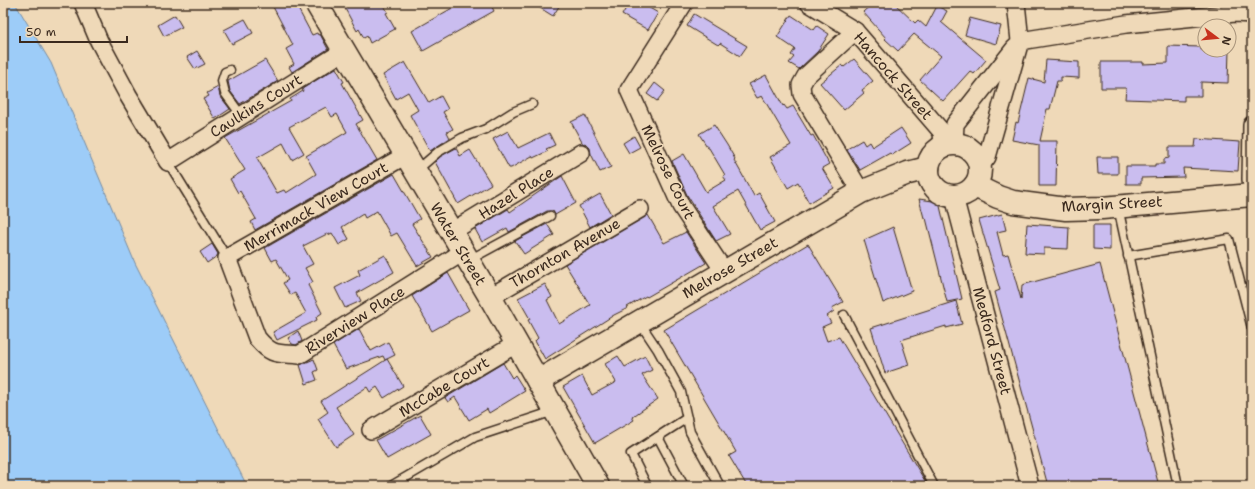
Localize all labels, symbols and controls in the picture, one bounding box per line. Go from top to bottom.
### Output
scale bar [20,18,127,44]
north arrow [1197,18,1237,58]
text: 50 m [26,24,56,40]
street label: Hancock Street [849,28,937,124]
text: N [1218,34,1235,47]
street label: Caulkins Court [206,70,306,142]
street label: Melrose Court [637,121,699,223]
street label: Merrimack View Court [240,158,392,256]
street label: Hazel Place [475,162,557,224]
street label: Margin Street [1061,191,1163,217]
street label: Water Street [425,199,491,289]
street label: Thornton Avenue [506,213,624,293]
street label: Melrose Street [679,233,781,303]
street label: Riverview Place [301,281,409,359]
street label: Medford Street [968,285,1016,397]
street label: McCabe Court [395,352,493,422]

